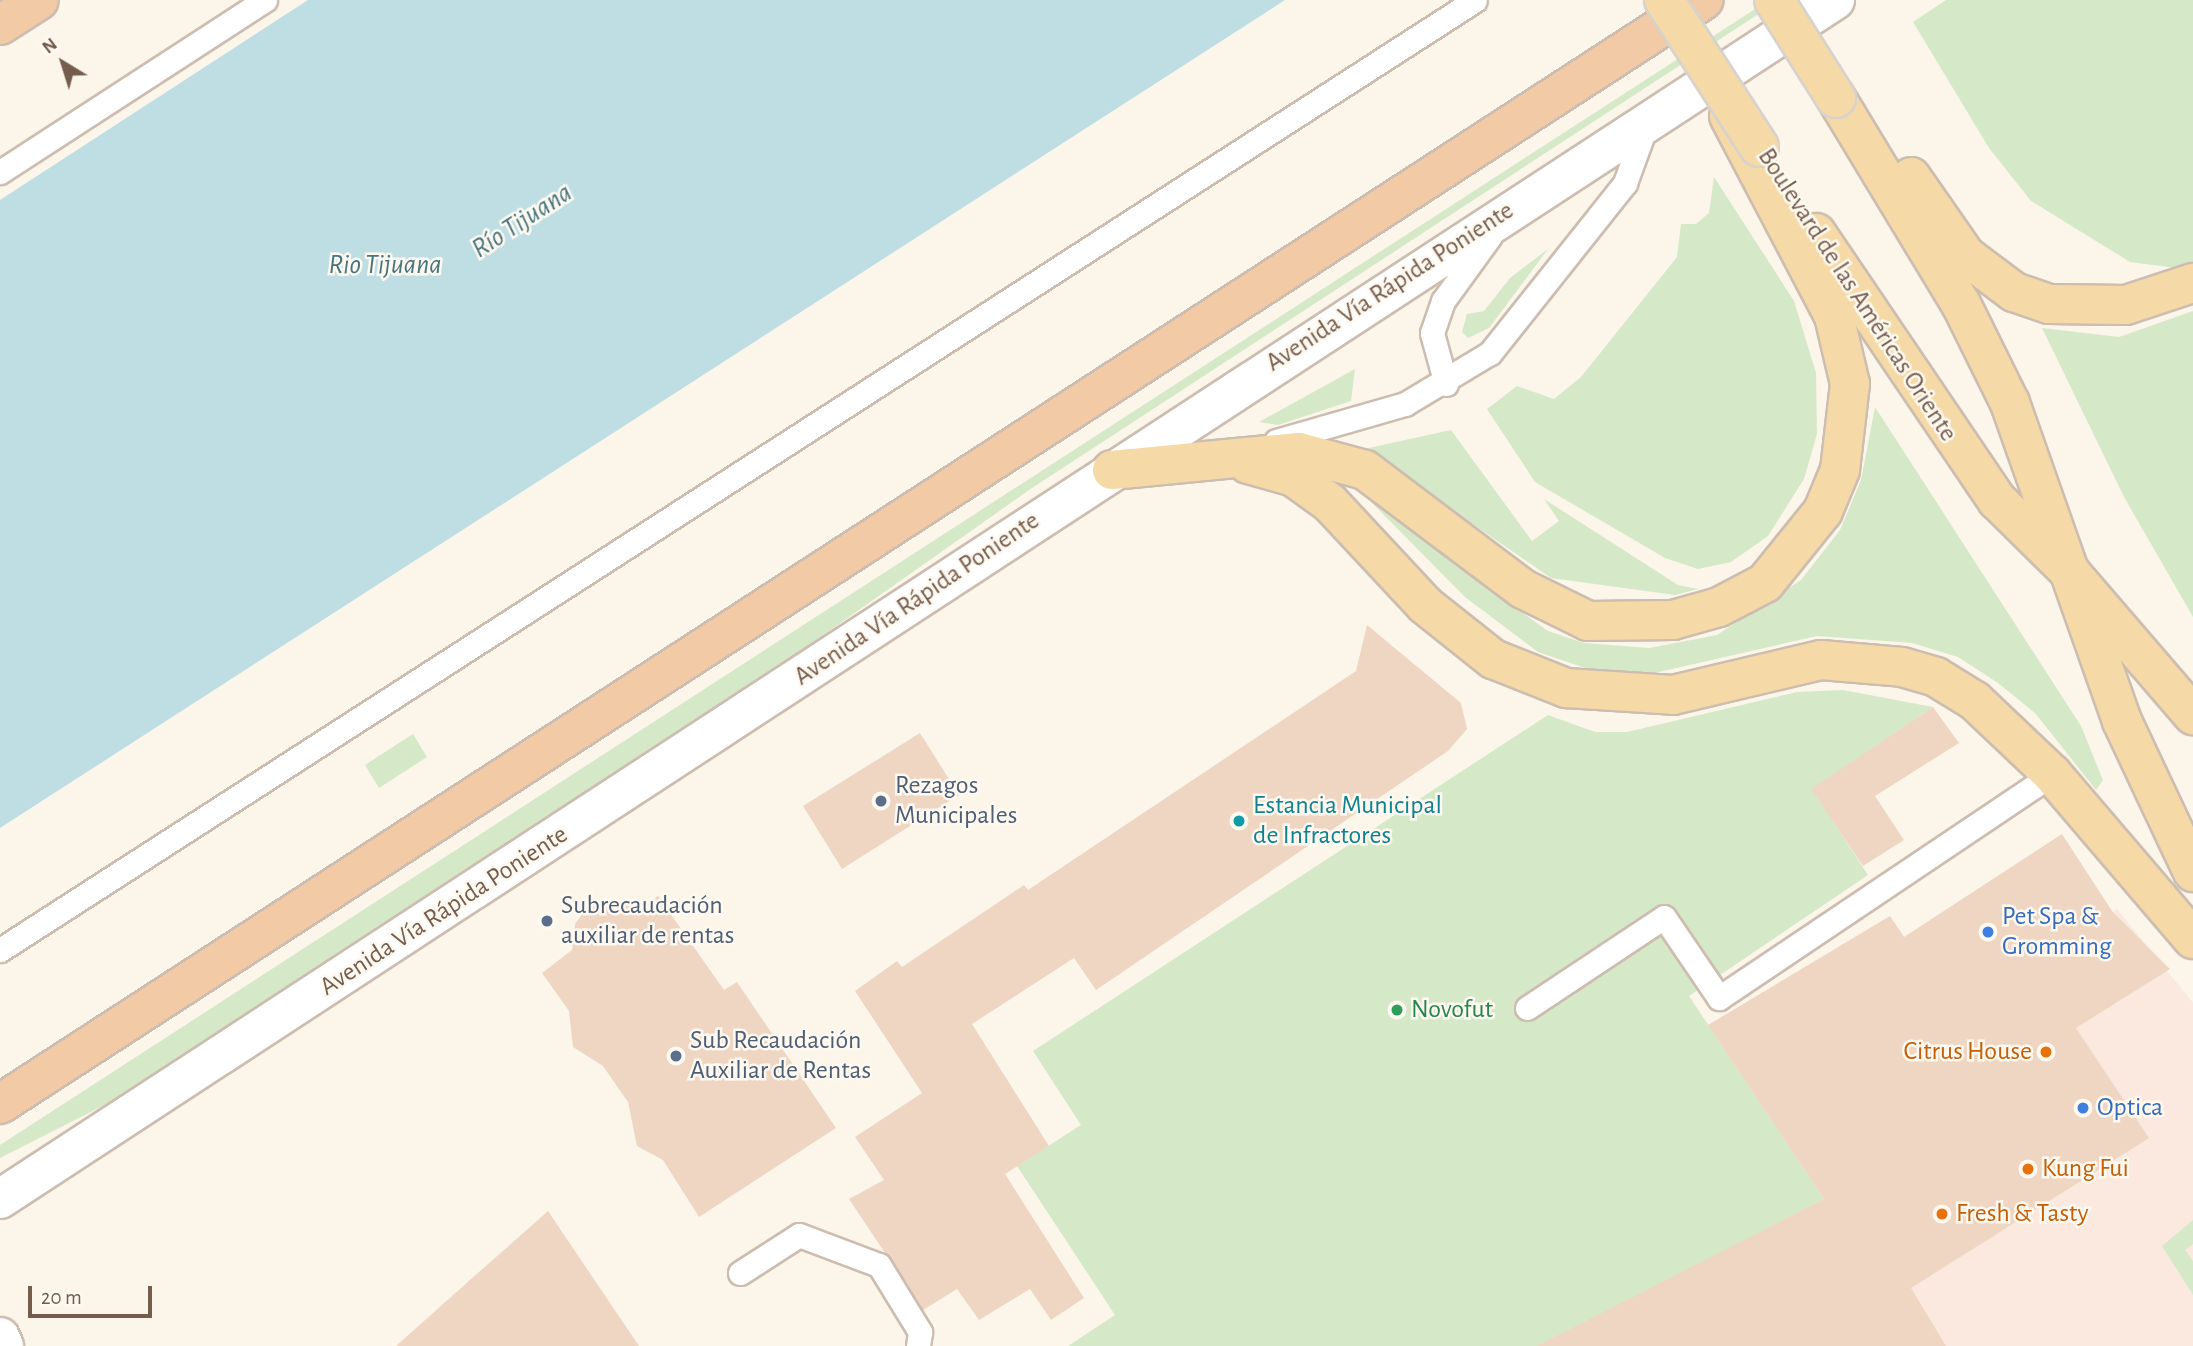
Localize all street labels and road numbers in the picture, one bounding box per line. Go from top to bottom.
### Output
street label: Boulevard de las Américas Oriente [1750,143,1964,447]
street label: Avenida Vía Rápida Poniente [1260,195,1520,379]
street label: Avenida Vía Rápida Poniente [788,505,1046,693]
street label: Avenida Vía Rápida Poniente [314,819,574,1003]

